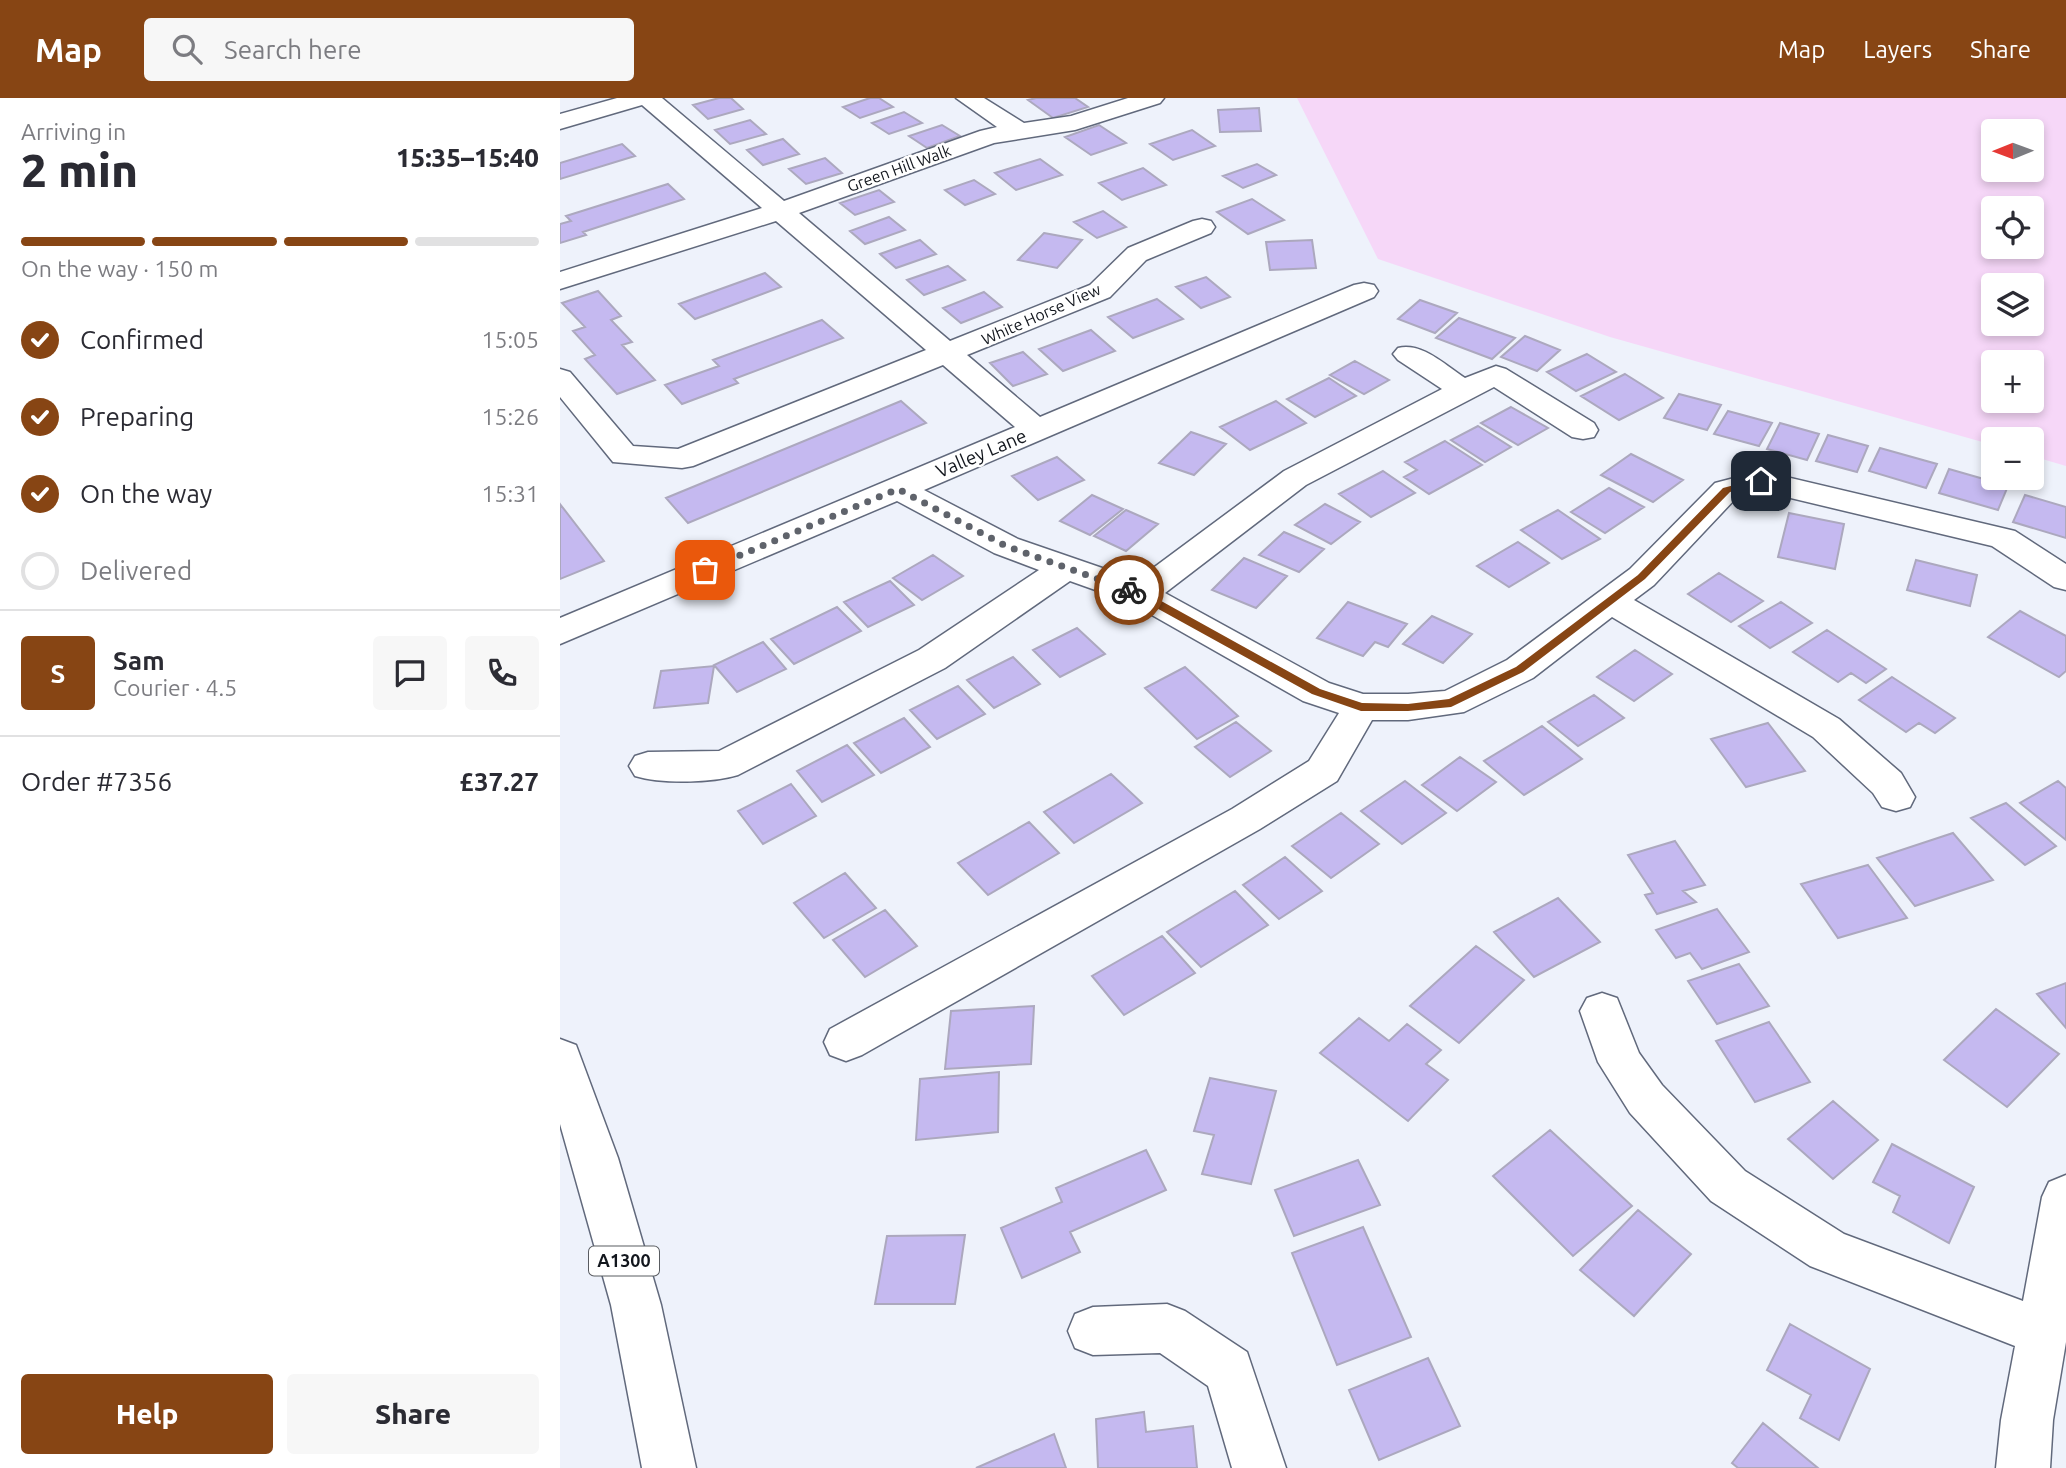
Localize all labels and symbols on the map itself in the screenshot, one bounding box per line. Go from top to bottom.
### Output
north arrow [1981,119,2044,182]
street label: Green Hill Walk [845,141,953,195]
street label: White Horse View [979,279,1104,348]
street label: Valley Lane [932,424,1030,482]
pin [1731,451,1791,511]
pin [675,540,735,600]
courier [1094,555,1164,625]
road number: A1300 [589,1246,659,1276]

